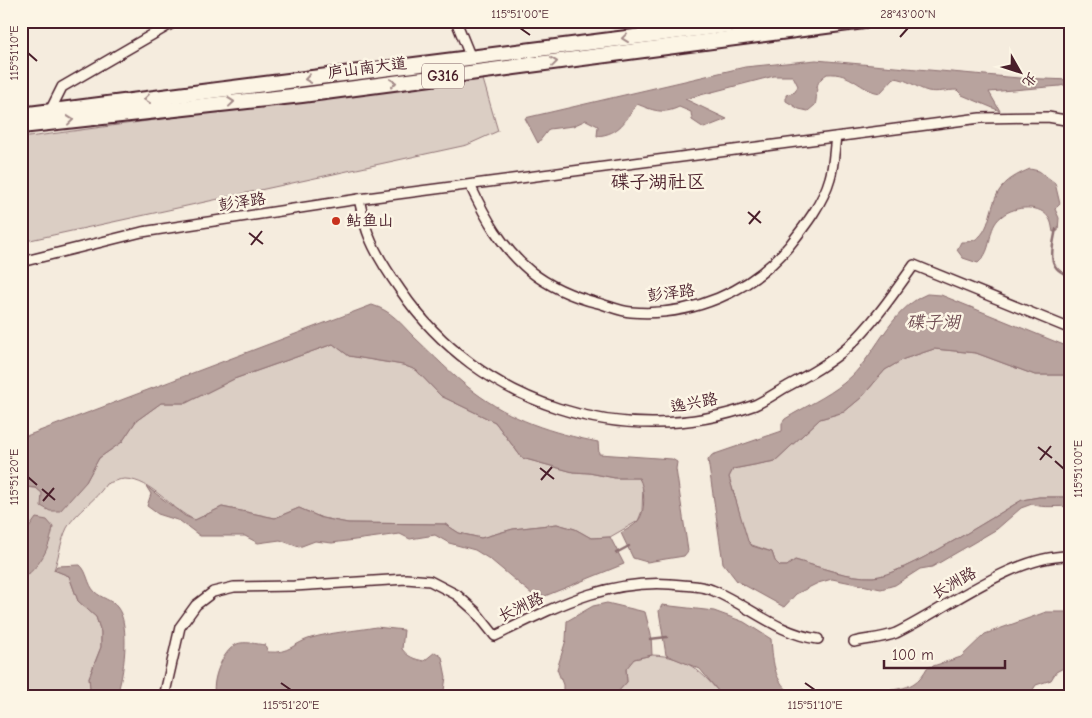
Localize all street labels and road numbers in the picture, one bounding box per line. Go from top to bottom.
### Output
street label: 庐山南大道 [326,54,408,82]
road number: G316 [422,64,464,88]
street label: 彭泽路 [217,189,267,215]
street label: 彭泽路 [646,281,696,305]
street label: 逸兴路 [669,390,719,416]
street label: 长洲路 [929,563,979,603]
street label: 长洲路 [495,589,547,625]

